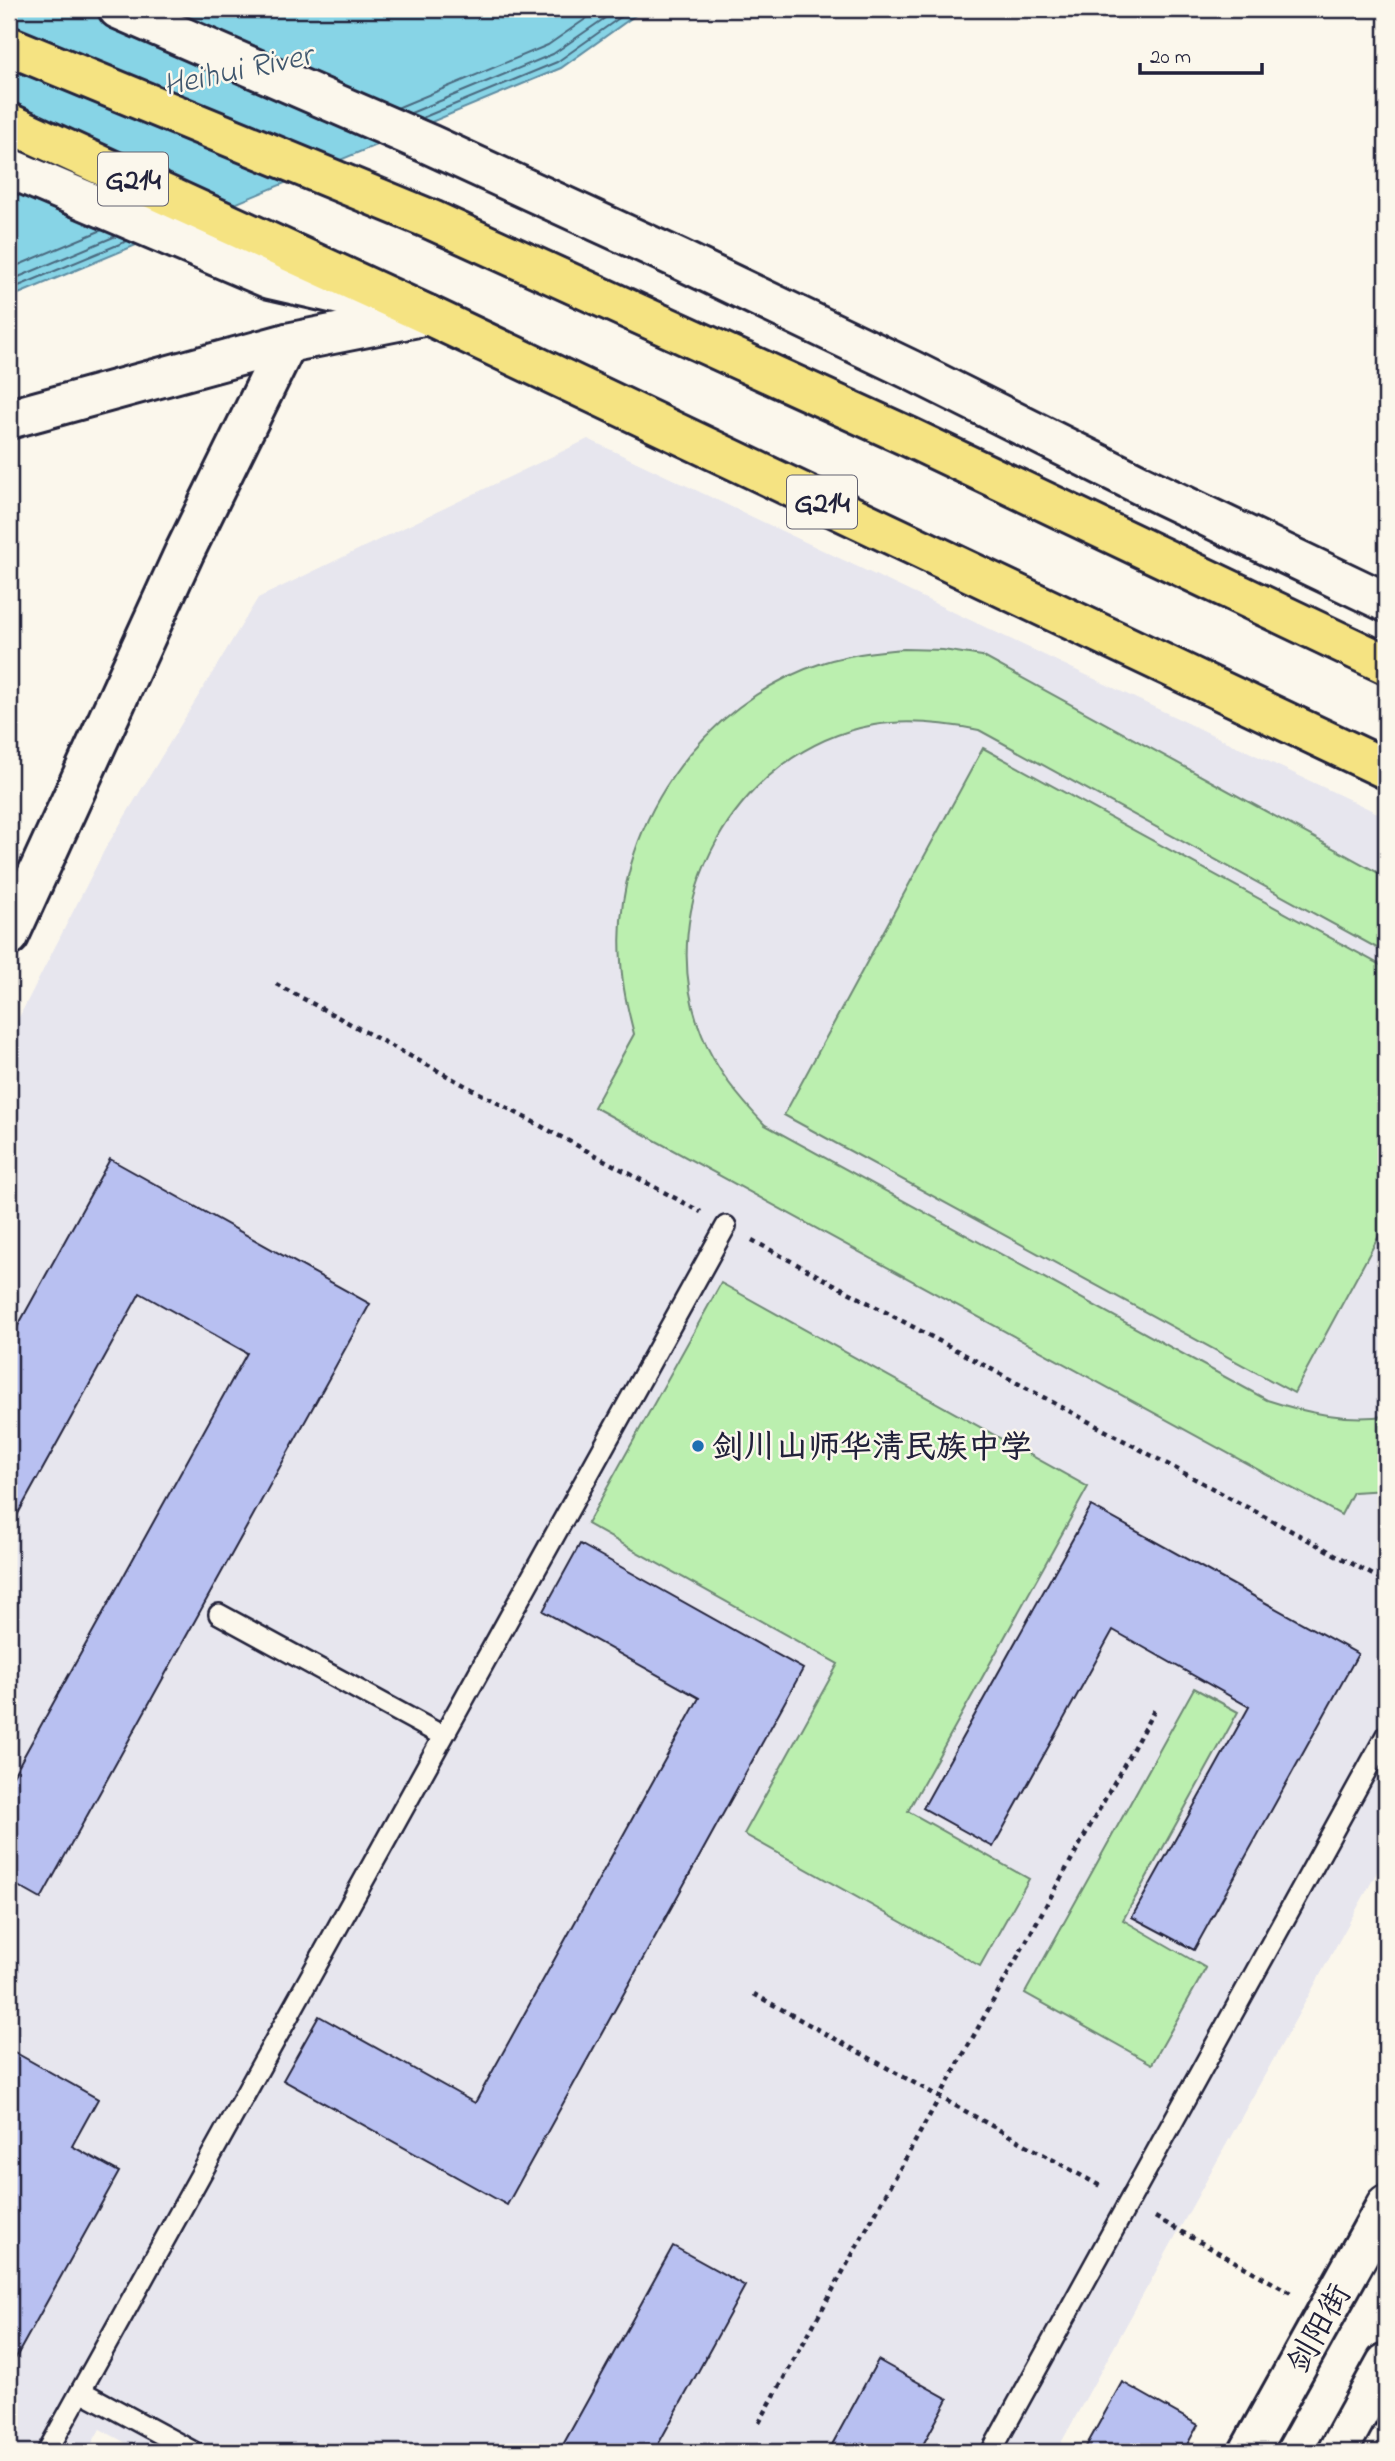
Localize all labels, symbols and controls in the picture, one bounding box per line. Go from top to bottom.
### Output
water label: Heihui River [159,32,321,111]
scale bar [1140,32,1262,76]
text: 20 m [1150,43,1191,73]
road number: G214 [98,153,168,206]
road number: G214 [787,475,857,528]
place label: 剑川山师华清民族中学 [712,1426,1032,1473]
marker: 剑川山师华清民族中学 [690,1438,706,1454]
street label: 剑阳街 [1277,2276,1365,2383]

